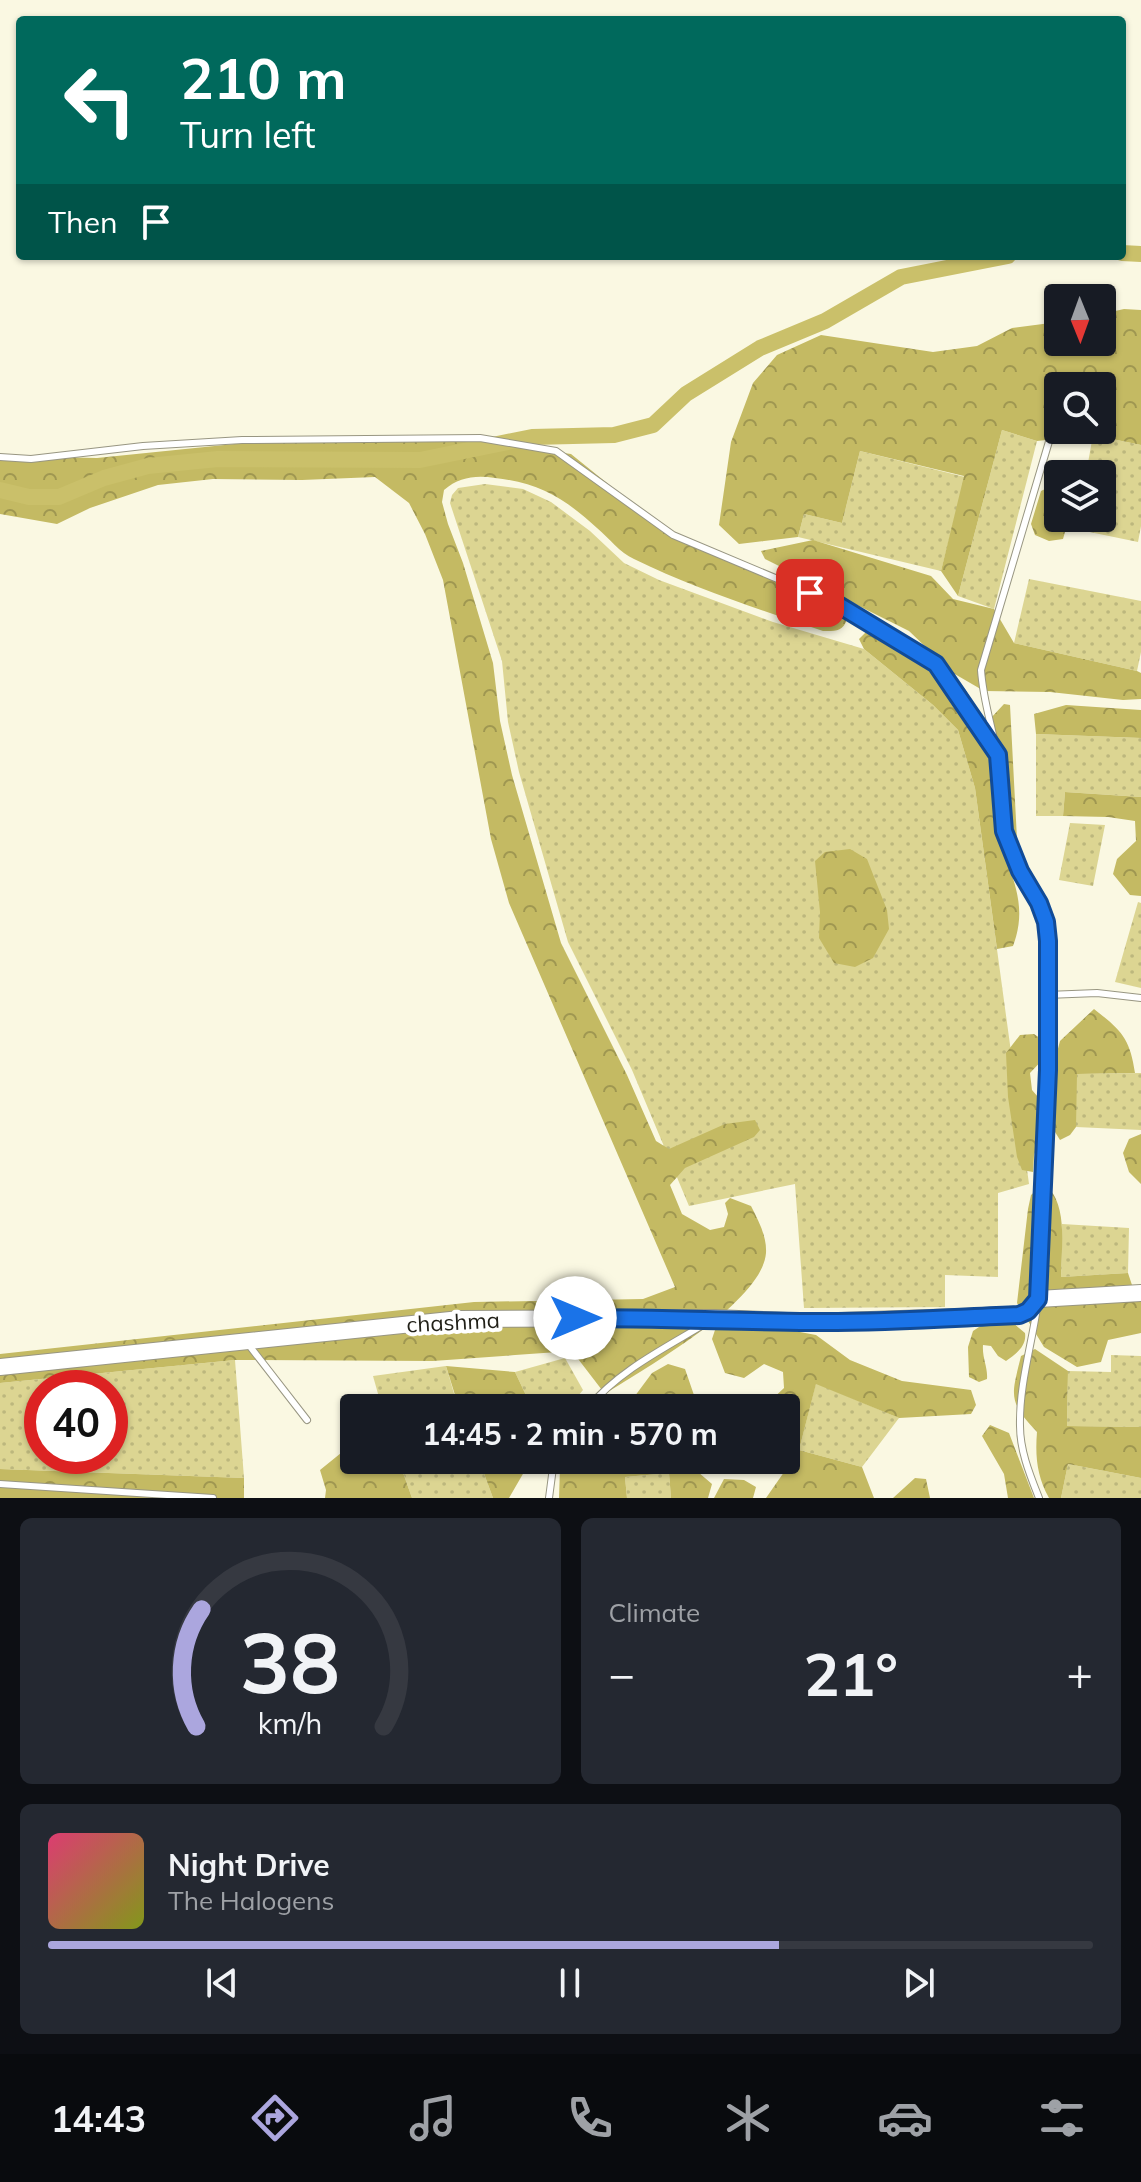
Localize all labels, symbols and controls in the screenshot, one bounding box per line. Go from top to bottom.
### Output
text: 210 m [180,43,347,113]
icon: left [48,48,152,152]
text: Turn left [180,112,316,157]
icon: arrive [134,200,178,244]
text: Then [48,203,118,241]
north arrow [1044,284,1116,356]
map controls [1044,284,1116,532]
button: search [1044,372,1116,444]
button: layers [1044,460,1116,532]
pin [776,559,844,627]
icon: arrive [788,571,832,615]
position arrow [533,1276,617,1360]
street label: сhashma [406,1306,500,1338]
speed limit sign: 40 [24,1370,128,1474]
text: 14:45 · 2 min · 570 m [422,1415,718,1453]
text: Climate [609,1596,700,1629]
text: 38 [240,1609,340,1714]
text: 21° [803,1636,898,1711]
text: − [609,1646,635,1701]
text: + [1067,1646,1093,1701]
text: km/h [258,1705,323,1741]
text: Night Drive [168,1846,330,1884]
text: The Halogens [168,1884,334,1917]
icon: previous [200,1961,244,2005]
icon: pause [548,1961,592,2005]
icon: next [897,1961,941,2005]
icon: directions [247,2090,303,2146]
icon: music [405,2090,461,2146]
icon: phone [562,2090,618,2146]
icon: climate [720,2090,776,2146]
icon: car [877,2090,933,2146]
icon: filters [1034,2090,1090,2146]
text: 14:43 [51,2096,146,2141]

